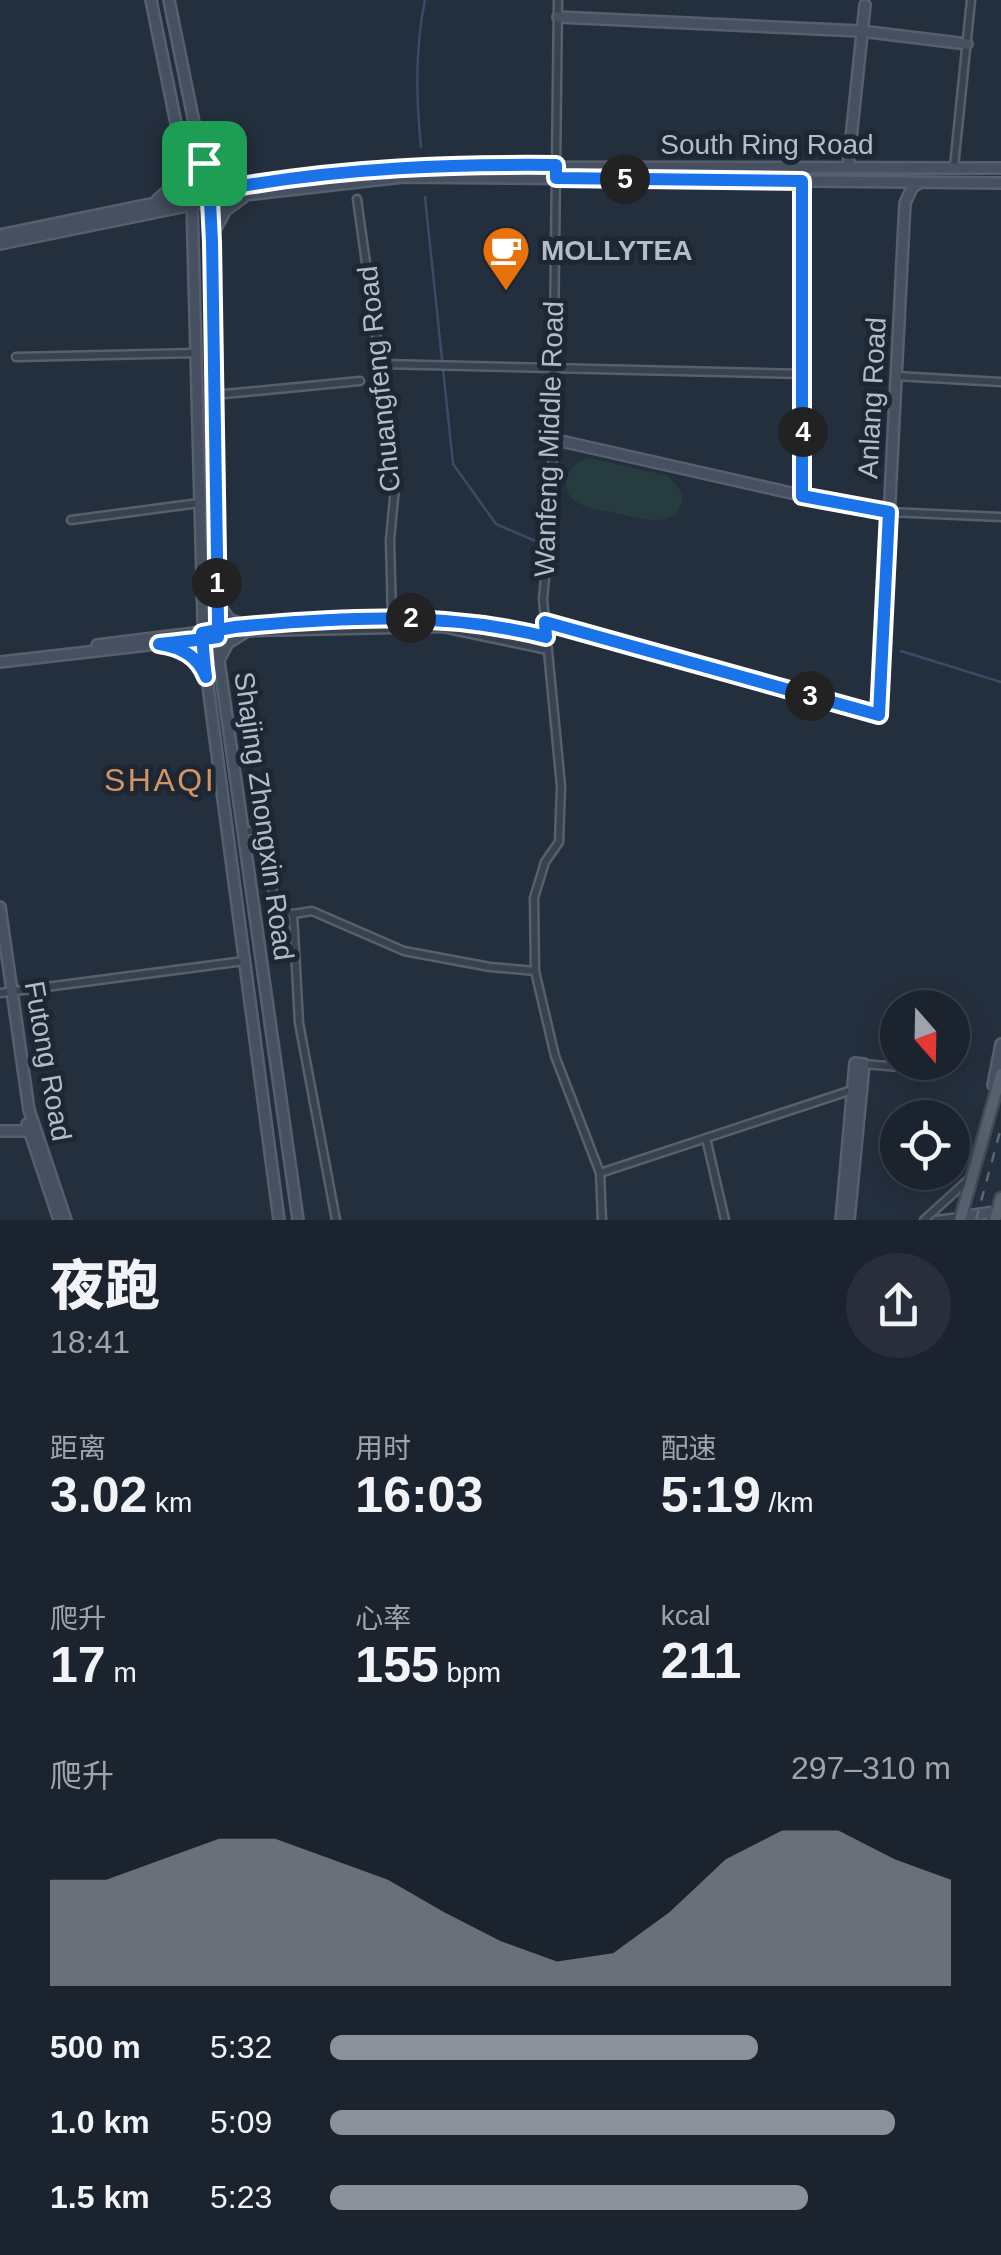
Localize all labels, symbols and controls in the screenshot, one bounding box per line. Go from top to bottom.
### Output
pin [162,121,247,206]
street label: South Ring Road [660,129,874,160]
icon: arrive [177,136,232,191]
pin: 5 [600,154,650,204]
text: 5 [617,163,633,194]
cafe icon: MOLLYTEA [480,224,532,292]
place label: MOLLYTEA [541,235,692,266]
street label: Chuangfeng Road [352,264,406,494]
street label: Wanfeng Middle Road [529,301,569,577]
street label: Anlang Road [852,316,892,480]
pin: 4 [778,407,828,457]
text: 4 [795,416,811,447]
pin: 1 [192,558,242,608]
text: 1 [209,567,225,598]
pin: 2 [386,593,436,643]
text: 2 [403,602,419,633]
street label: Shajing Zhongxin Road [228,670,300,962]
pin: 3 [785,671,835,721]
text: 3 [802,680,818,711]
district label: SHAQI [104,762,216,798]
street label: Futong Road [19,979,77,1143]
north arrow [880,990,970,1080]
map controls [880,990,970,1190]
button: locate [880,1100,970,1190]
button: share [846,1253,951,1358]
text: 夜跑 [50,1255,160,1317]
text: 18:41 [50,1324,130,1360]
text: 距离 [50,1433,106,1464]
text: 用时 [355,1433,411,1464]
text: 配速 [661,1433,717,1464]
text: 3.02 [50,1467,147,1523]
text: 16:03 [355,1467,483,1523]
text: 5:19 [661,1467,761,1523]
text: km [147,1487,192,1518]
text: /km [761,1487,814,1518]
text: kcal [661,1600,710,1631]
text: 爬升 [50,1603,106,1634]
text: 心率 [355,1603,411,1634]
text: 211 [661,1633,741,1689]
text: 17 [50,1637,106,1693]
text: 155 [355,1637,439,1693]
text: m [106,1657,137,1688]
text: bpm [439,1657,501,1688]
text: 297–310 m [791,1750,951,1786]
text: 爬升 [50,1758,114,1794]
text: 500 m [50,2029,141,2065]
text: 5:32 [210,2029,272,2065]
text: 1.0 km [50,2104,150,2140]
text: 5:09 [210,2104,272,2140]
text: 1.5 km [50,2179,150,2215]
text: 5:23 [210,2179,272,2215]

